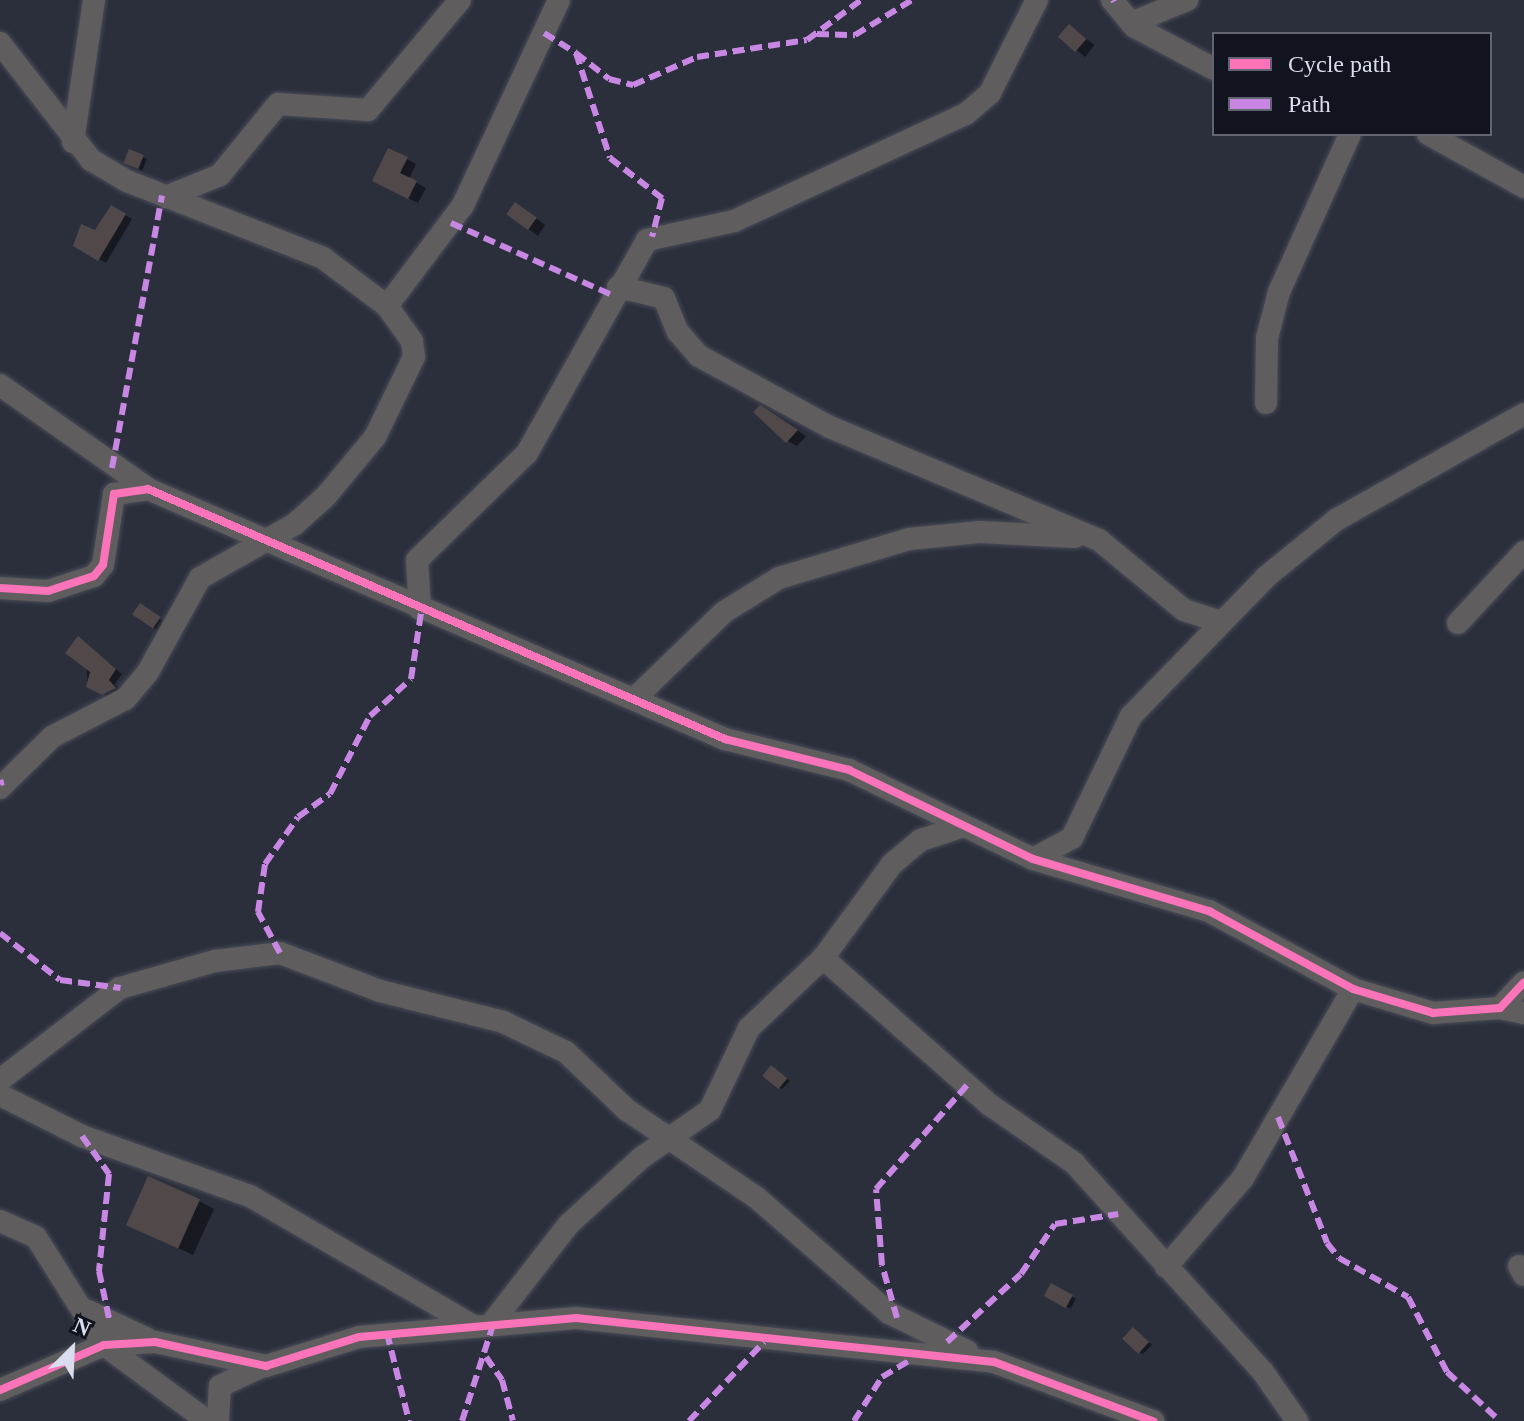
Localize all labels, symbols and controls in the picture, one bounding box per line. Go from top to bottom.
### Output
legend [1212,32,1492,136]
text: Cycle path [1288,51,1391,77]
text: Path [1288,91,1331,117]
north arrow [32,1309,112,1389]
text: N [70,1312,94,1341]

